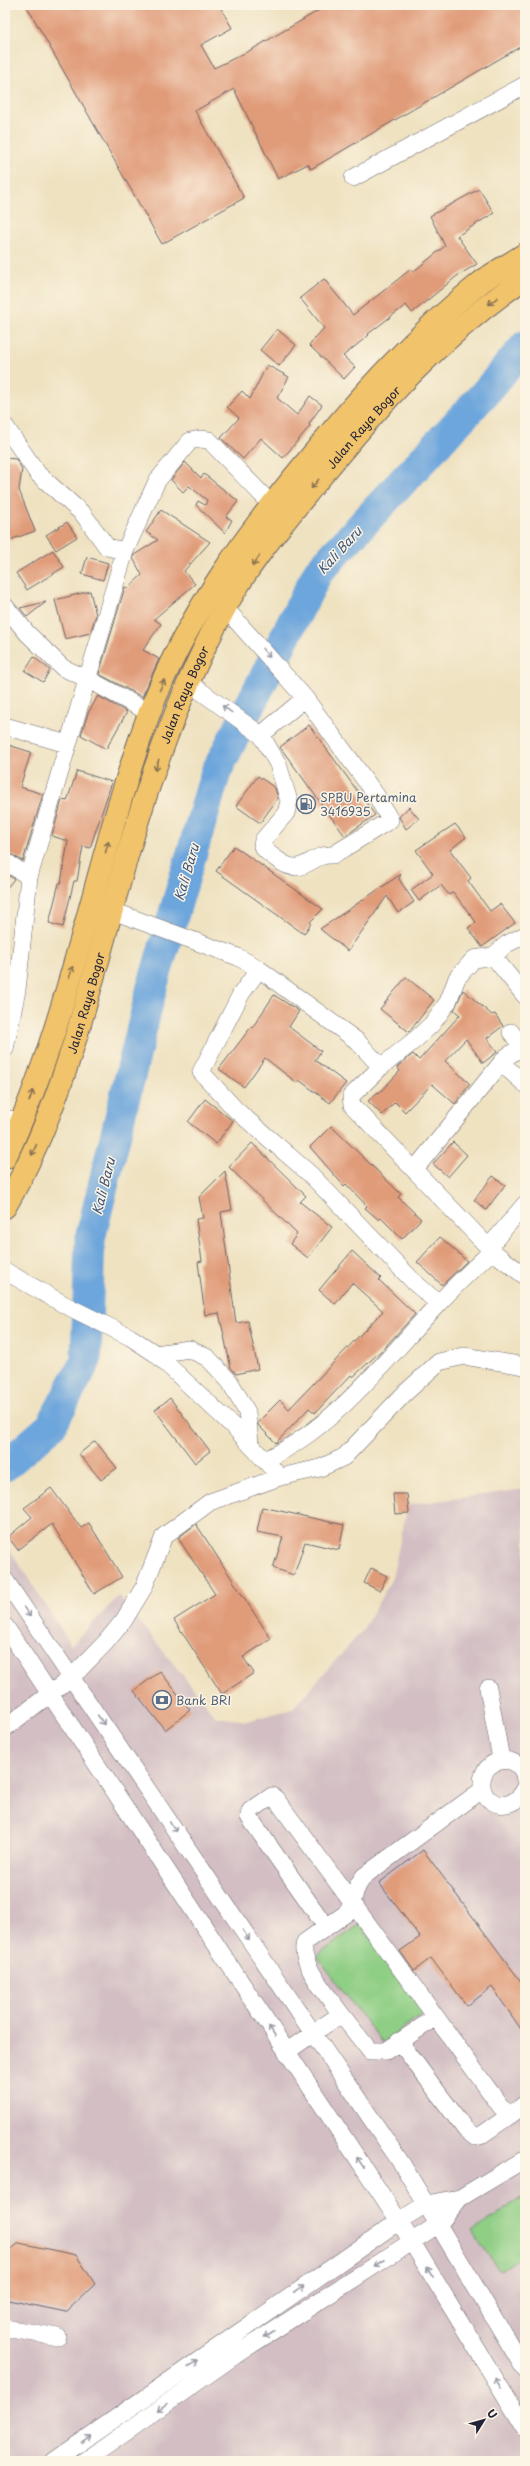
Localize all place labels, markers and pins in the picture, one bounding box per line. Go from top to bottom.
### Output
place label: SPBU Pertamina 3416935 [320,788,417,820]
fuel station icon: SPBU Pertamina 3416935 [295,793,317,815]
bank icon: Bank BRI [151,1689,173,1711]
place label: Bank BRI [176,1691,231,1709]

